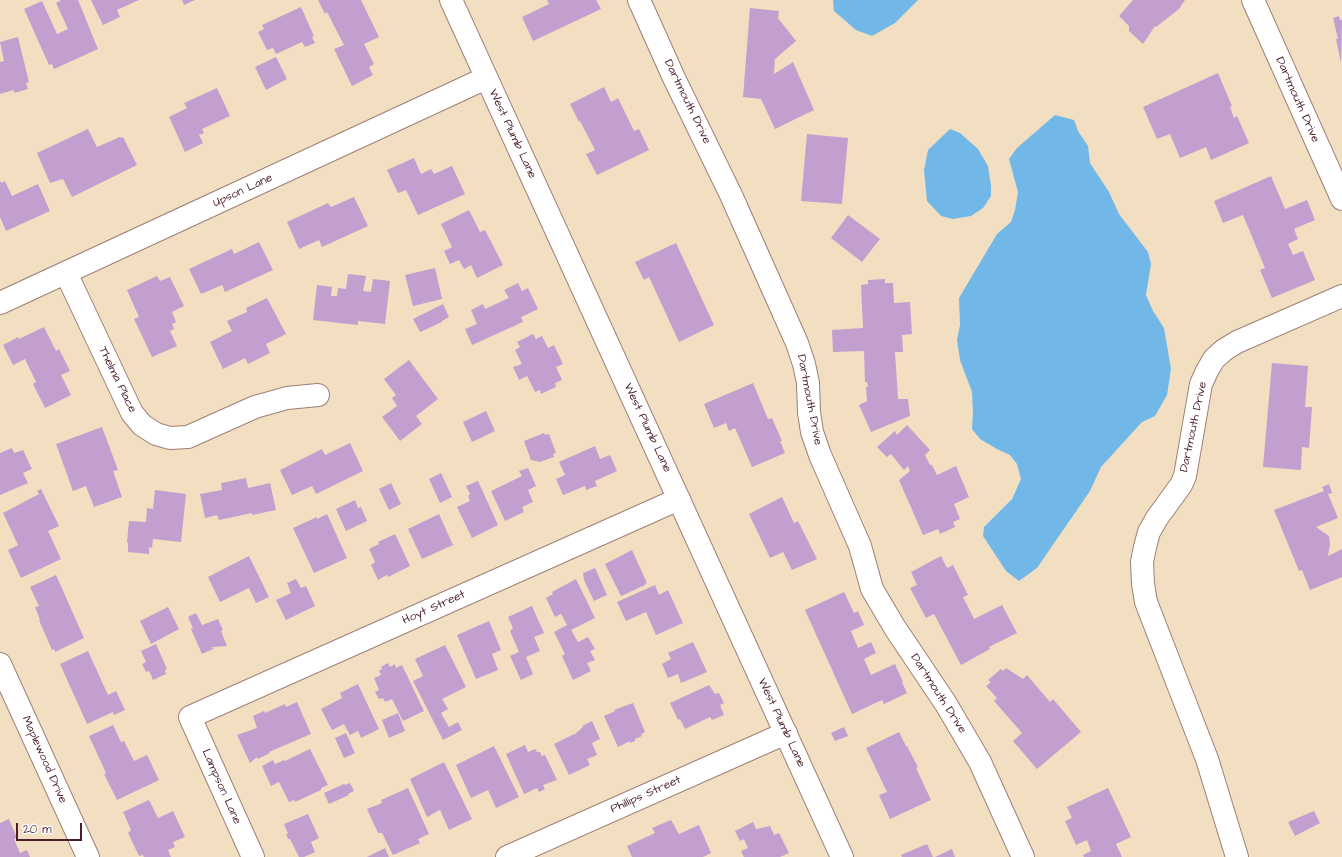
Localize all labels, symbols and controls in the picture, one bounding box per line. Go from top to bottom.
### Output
street label: Dartmouth Drive [1272,55,1322,145]
street label: Dartmouth Drive [660,57,714,147]
street label: West Plumb Lane [485,87,539,181]
street label: Upson Lane [211,171,275,211]
street label: Thelma Place [95,345,139,415]
street label: Dartmouth Drive [793,353,825,447]
street label: Dartmouth Drive [1177,380,1211,474]
street label: West Plumb Lane [620,381,674,475]
street label: Hoyt Street [400,588,468,628]
street label: Dartmouth Drive [907,651,969,737]
street label: West Plumb Lane [754,676,808,770]
street label: Maplewood Drive [18,714,70,806]
street label: Lampson Lane [198,747,244,827]
street label: Phillips Street [609,773,683,817]
scale bar [18,815,84,841]
text: 20 m [23,821,52,838]

